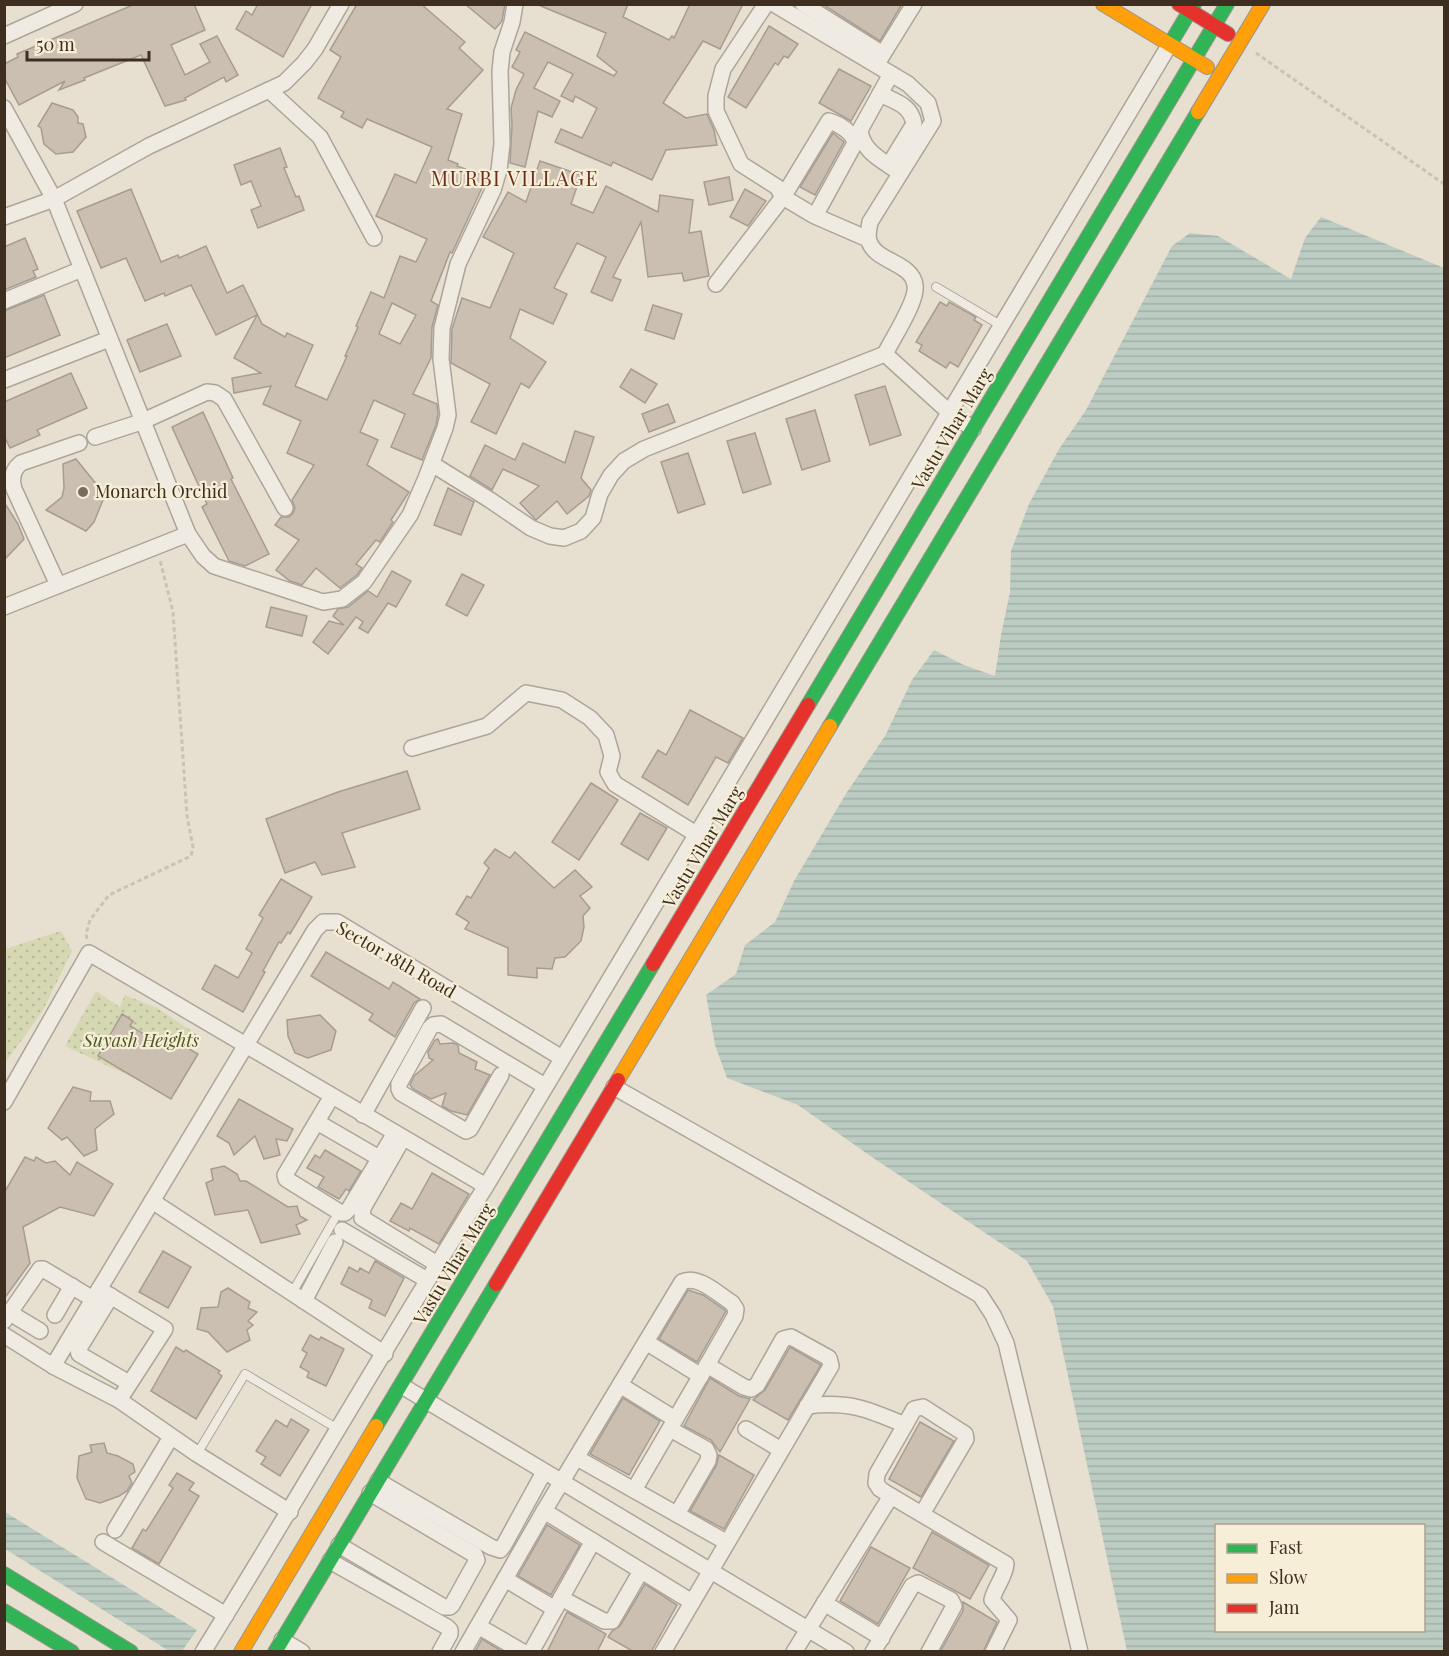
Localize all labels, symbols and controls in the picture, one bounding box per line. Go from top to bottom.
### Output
scale bar [27,24,148,62]
text: 50 m [36,32,75,56]
district label: MURBI VILLAGE [431,164,599,191]
street label: Vastu Vihar Marg [905,363,997,495]
place label: Monarch Orchid [95,479,228,503]
marker: Monarch Orchid [76,485,90,499]
street label: Vastu Vihar Marg [656,781,748,913]
street label: Sector 18th Road [332,915,461,1003]
park label: Suyash Heights [82,1028,199,1052]
street label: Vastu Vihar Marg [407,1198,499,1330]
legend [1215,1524,1425,1632]
text: Fast [1269,1535,1303,1559]
text: Slow [1269,1565,1307,1589]
text: Jam [1268,1595,1299,1619]

